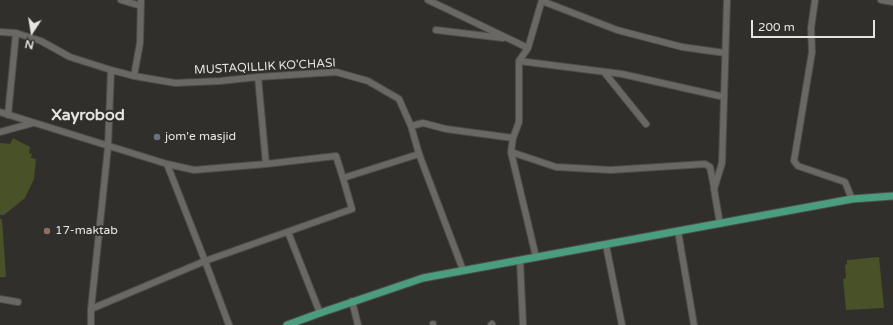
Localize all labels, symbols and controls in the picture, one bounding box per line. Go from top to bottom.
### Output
north arrow [12,12,52,52]
scale bar [753,12,877,38]
text: 200 m [758,20,795,34]
text: N [24,37,35,52]
street label: MUSTAQILLIK KO'CHASI [194,56,336,78]
district label: Xayrobod [51,106,125,126]
place label: jom'e masjid [165,130,236,144]
marker: jom'e masjid [152,132,162,142]
place label: 17-maktab [55,224,118,238]
marker: 17-maktab [42,226,52,236]

